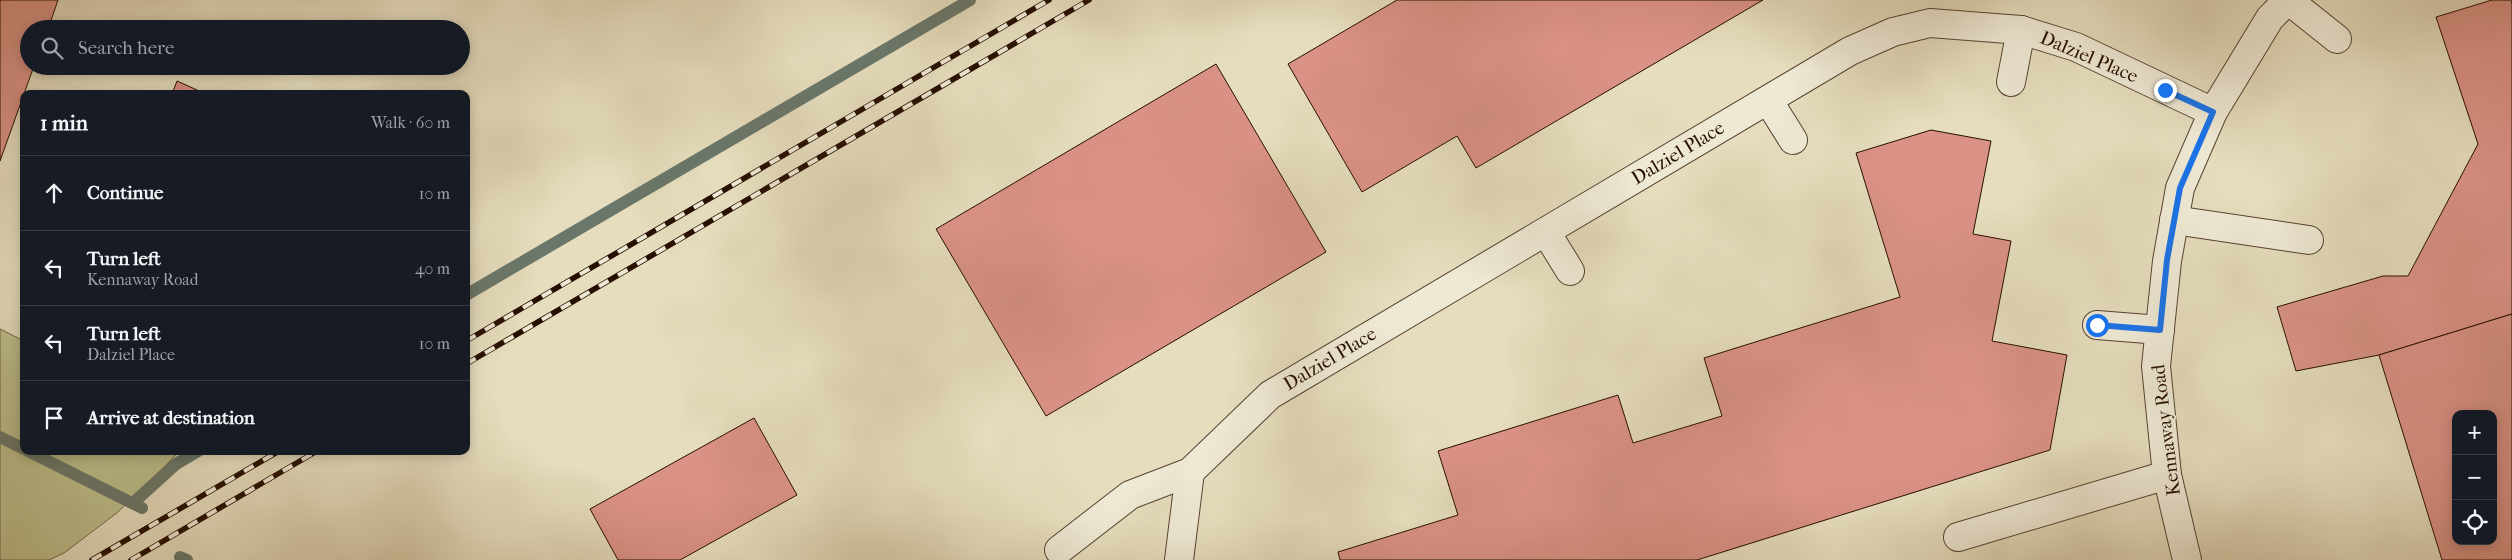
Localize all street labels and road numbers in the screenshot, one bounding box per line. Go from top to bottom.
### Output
street label: Dalziel Place [2037,26,2141,88]
street label: Dalziel Place [1628,117,1728,189]
street label: Dalziel Place [1280,323,1380,395]
street label: Kennaway Road [2147,362,2185,497]

